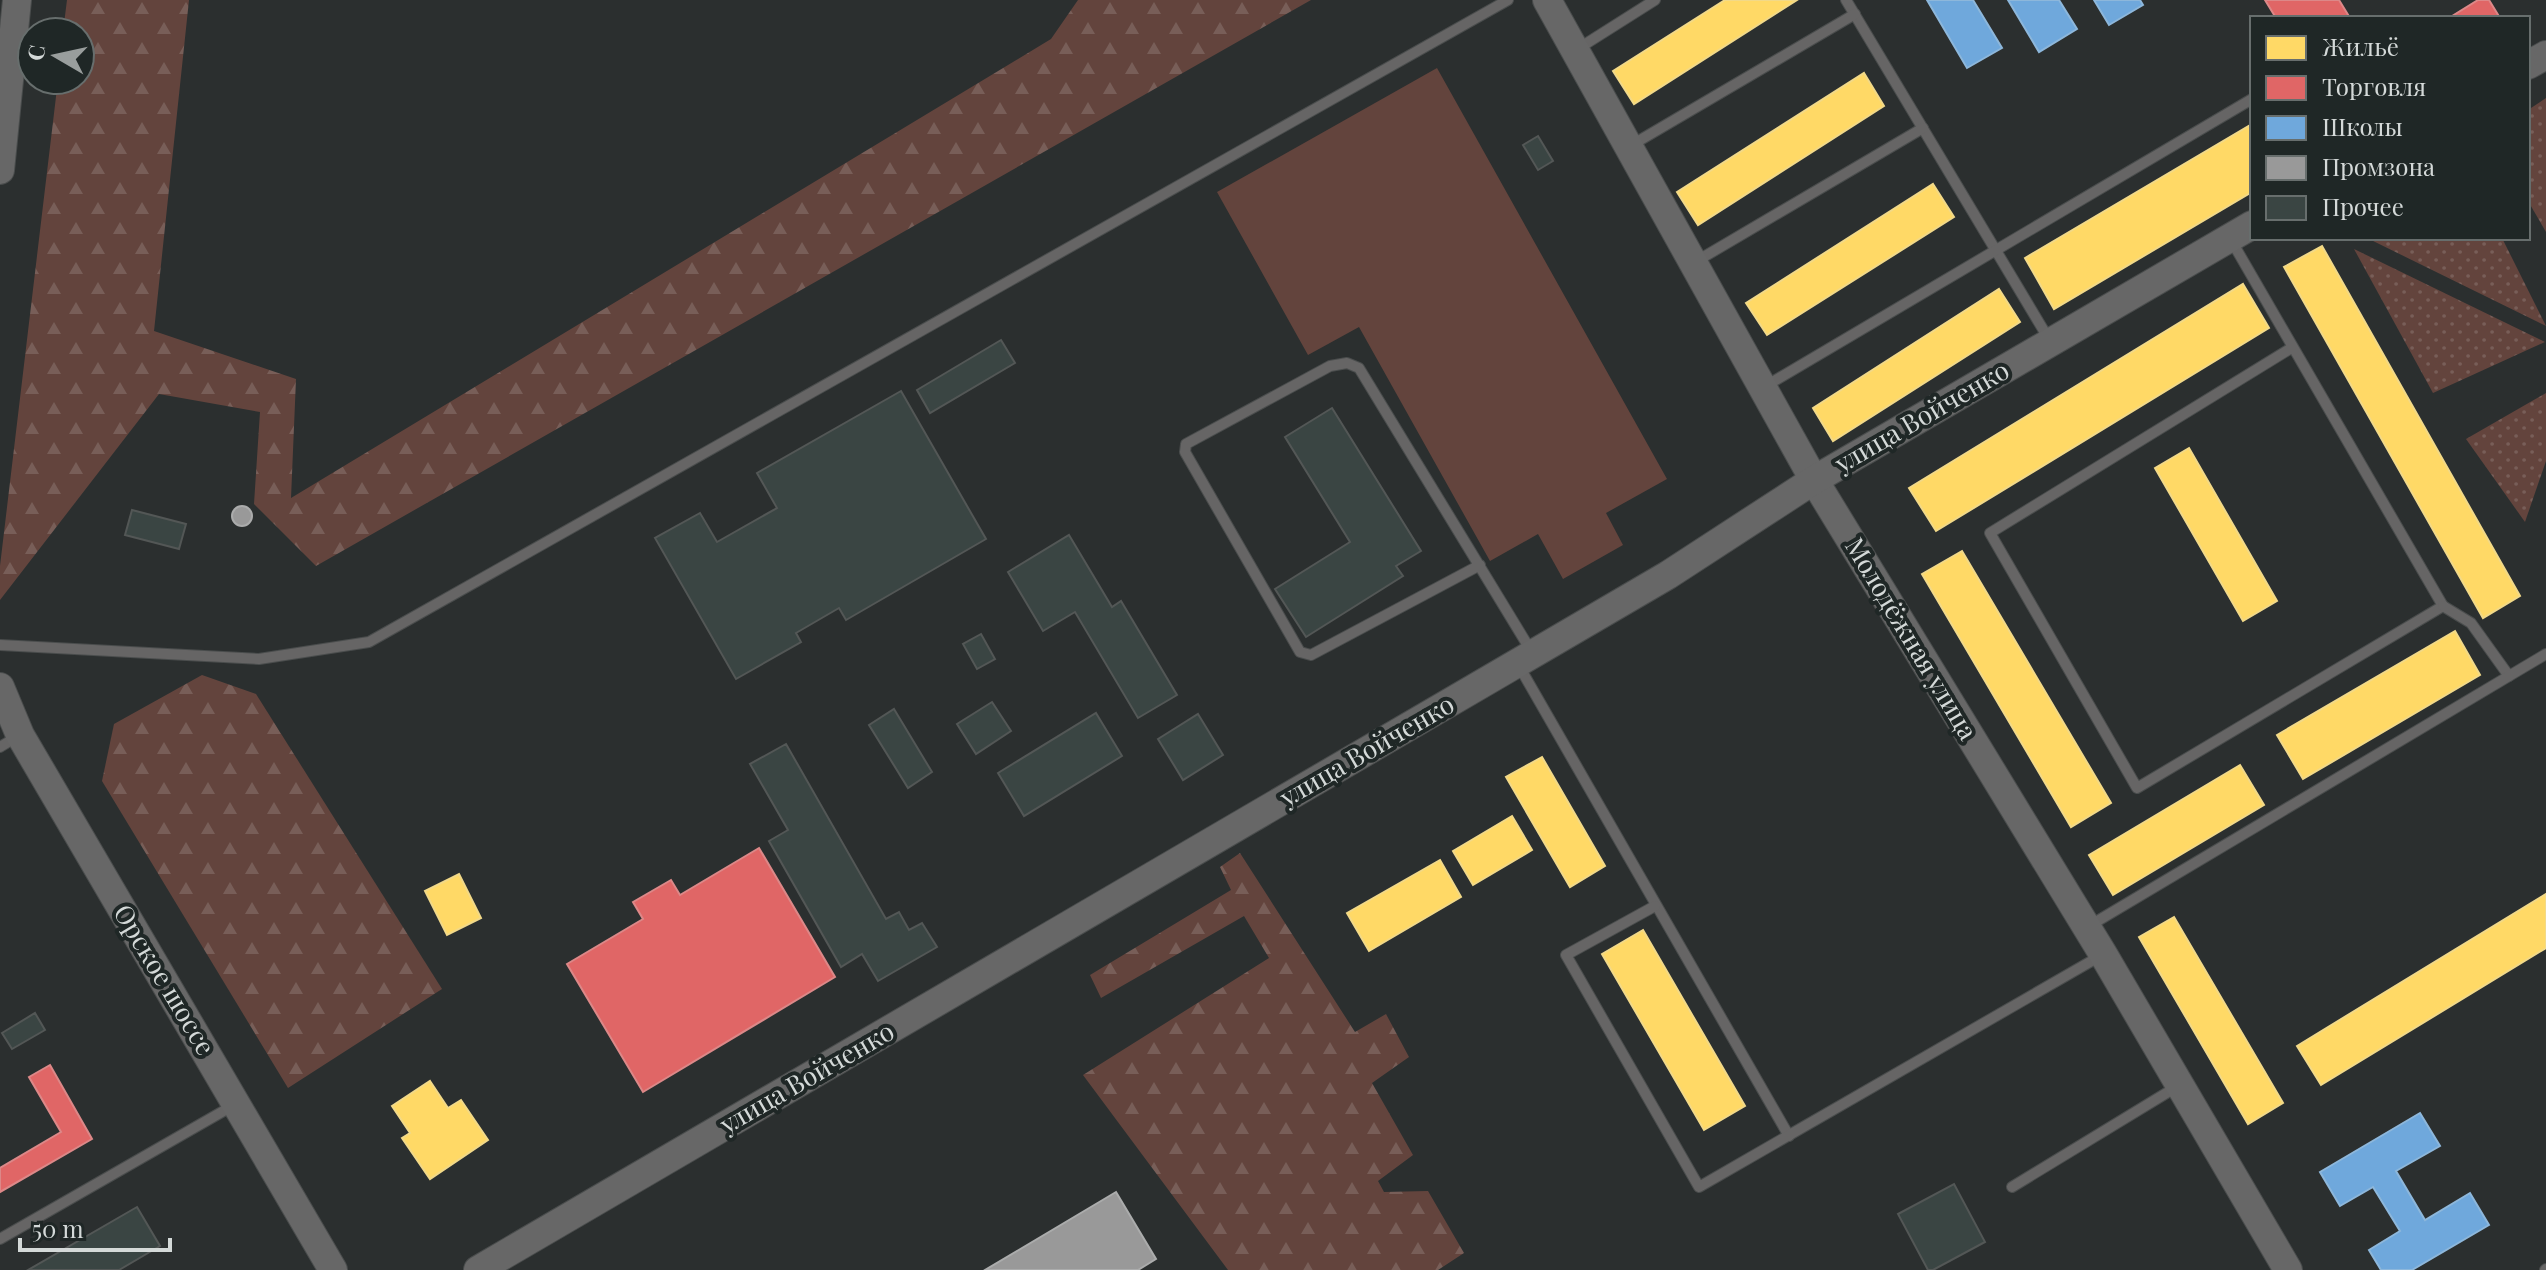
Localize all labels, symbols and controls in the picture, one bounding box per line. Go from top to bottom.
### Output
north arrow [16,16,96,96]
legend [2250,16,2530,240]
text: Жильё [2322,30,2399,62]
text: С [19,43,51,63]
text: Торговля [2322,70,2426,102]
text: Школы [2322,110,2403,142]
text: Промзона [2322,150,2435,182]
text: Прочее [2322,190,2404,222]
street label: улица Войченко [1827,352,2015,480]
street label: Молодёжная улица [1838,531,1987,746]
street label: улица Войченко [1272,686,1460,814]
street label: Орское шоссе [107,897,224,1061]
street label: улица Войченко [712,1013,900,1141]
scale bar [20,1202,170,1252]
text: 50 m [32,1212,84,1244]

